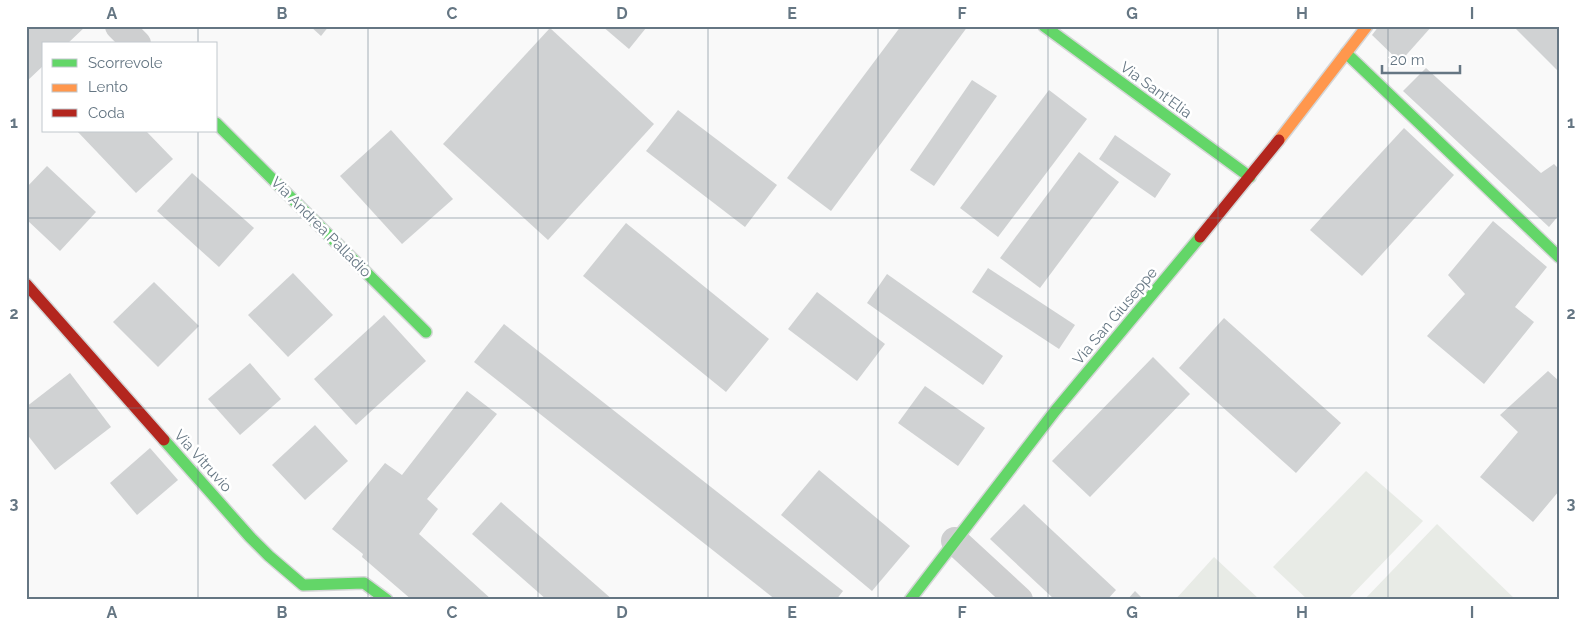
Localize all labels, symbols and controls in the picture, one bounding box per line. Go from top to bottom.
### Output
text: A [107,4,118,23]
text: B [277,4,288,23]
text: C [447,4,458,23]
text: D [616,4,628,23]
text: E [787,4,797,23]
text: F [957,4,967,23]
text: G [1126,4,1138,23]
text: H [1296,4,1308,23]
text: I [1470,4,1474,23]
legend [42,42,218,132]
scale bar [1382,42,1460,74]
text: 20 m [1390,51,1425,69]
text: Scorrevole [88,54,163,72]
street label: Via Sant'Elia [1117,58,1195,122]
text: Lento [88,78,128,96]
text: Coda [88,104,125,122]
text: 1 [10,113,18,132]
text: 1 [1567,113,1575,132]
street label: Via Andrea Palladio [267,173,375,281]
street label: Via San Giuseppe [1069,263,1161,368]
text: 2 [9,304,19,323]
text: 2 [1566,304,1576,323]
street label: Via Vitruvio [170,426,236,496]
text: 3 [10,494,19,513]
text: 3 [1567,494,1576,513]
text: A [107,603,118,622]
text: B [277,603,288,622]
text: C [447,603,458,622]
text: D [616,603,628,622]
text: E [787,603,797,622]
text: F [957,603,967,622]
text: G [1126,603,1138,622]
text: H [1296,603,1308,622]
text: I [1470,603,1474,622]

